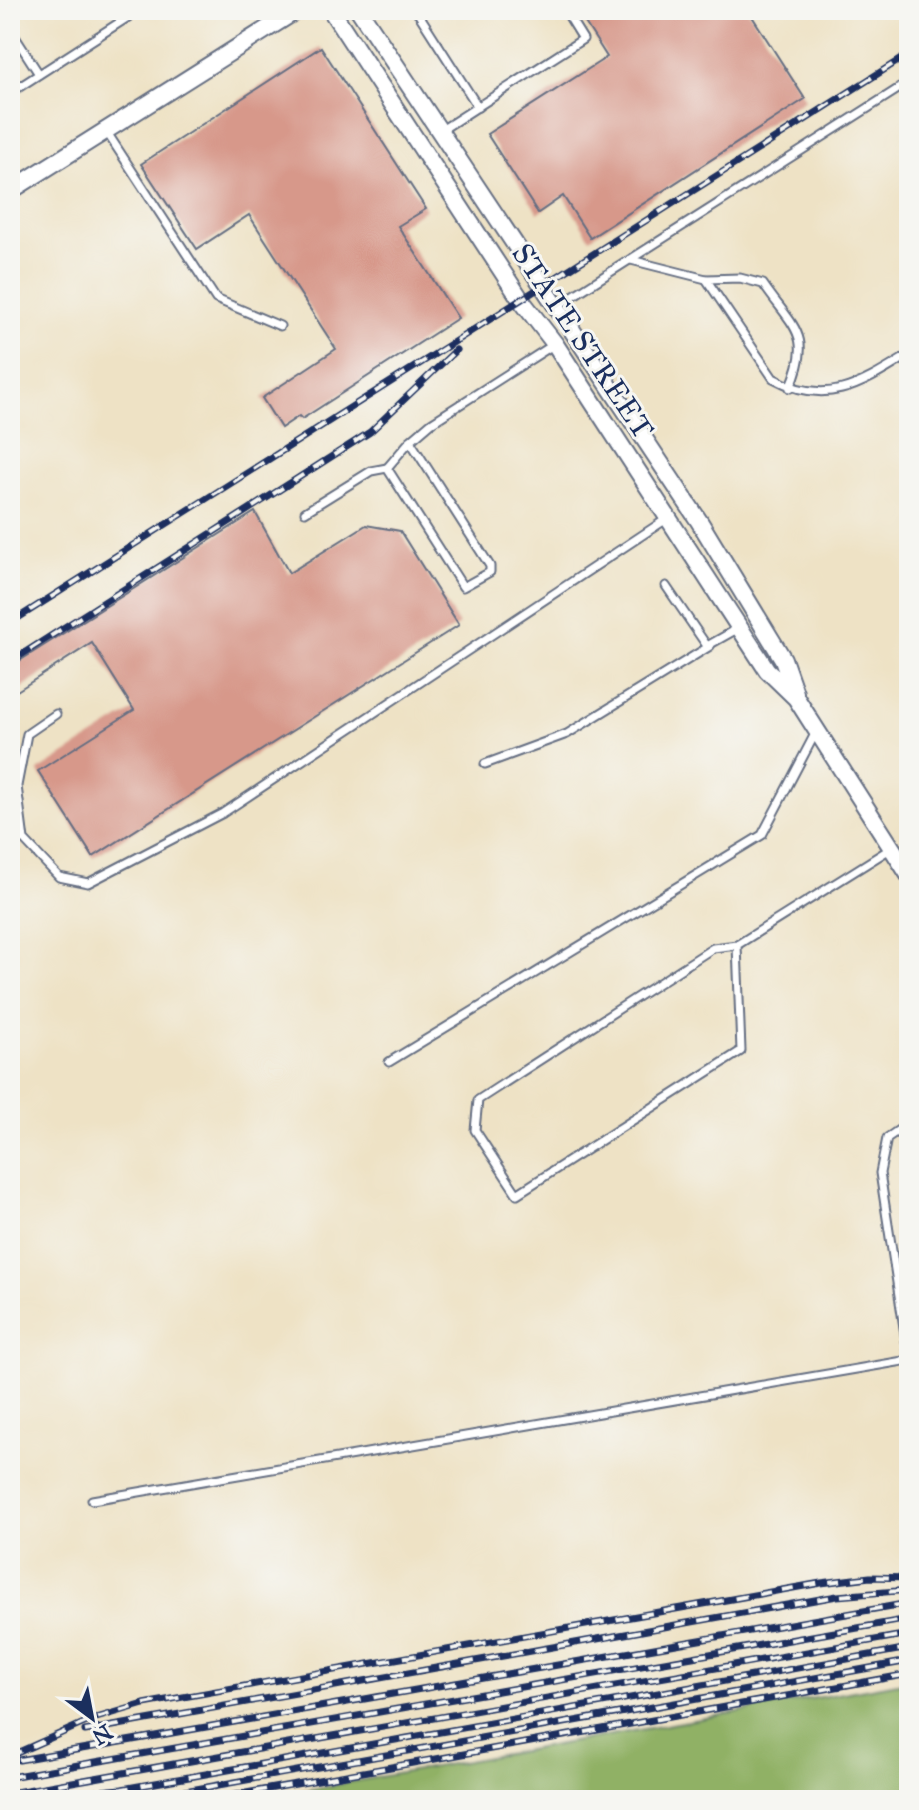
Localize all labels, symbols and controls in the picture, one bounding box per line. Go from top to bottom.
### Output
street label: STATE STREET [504,237,662,445]
north arrow [52,1678,132,1758]
text: N [87,1718,117,1751]

